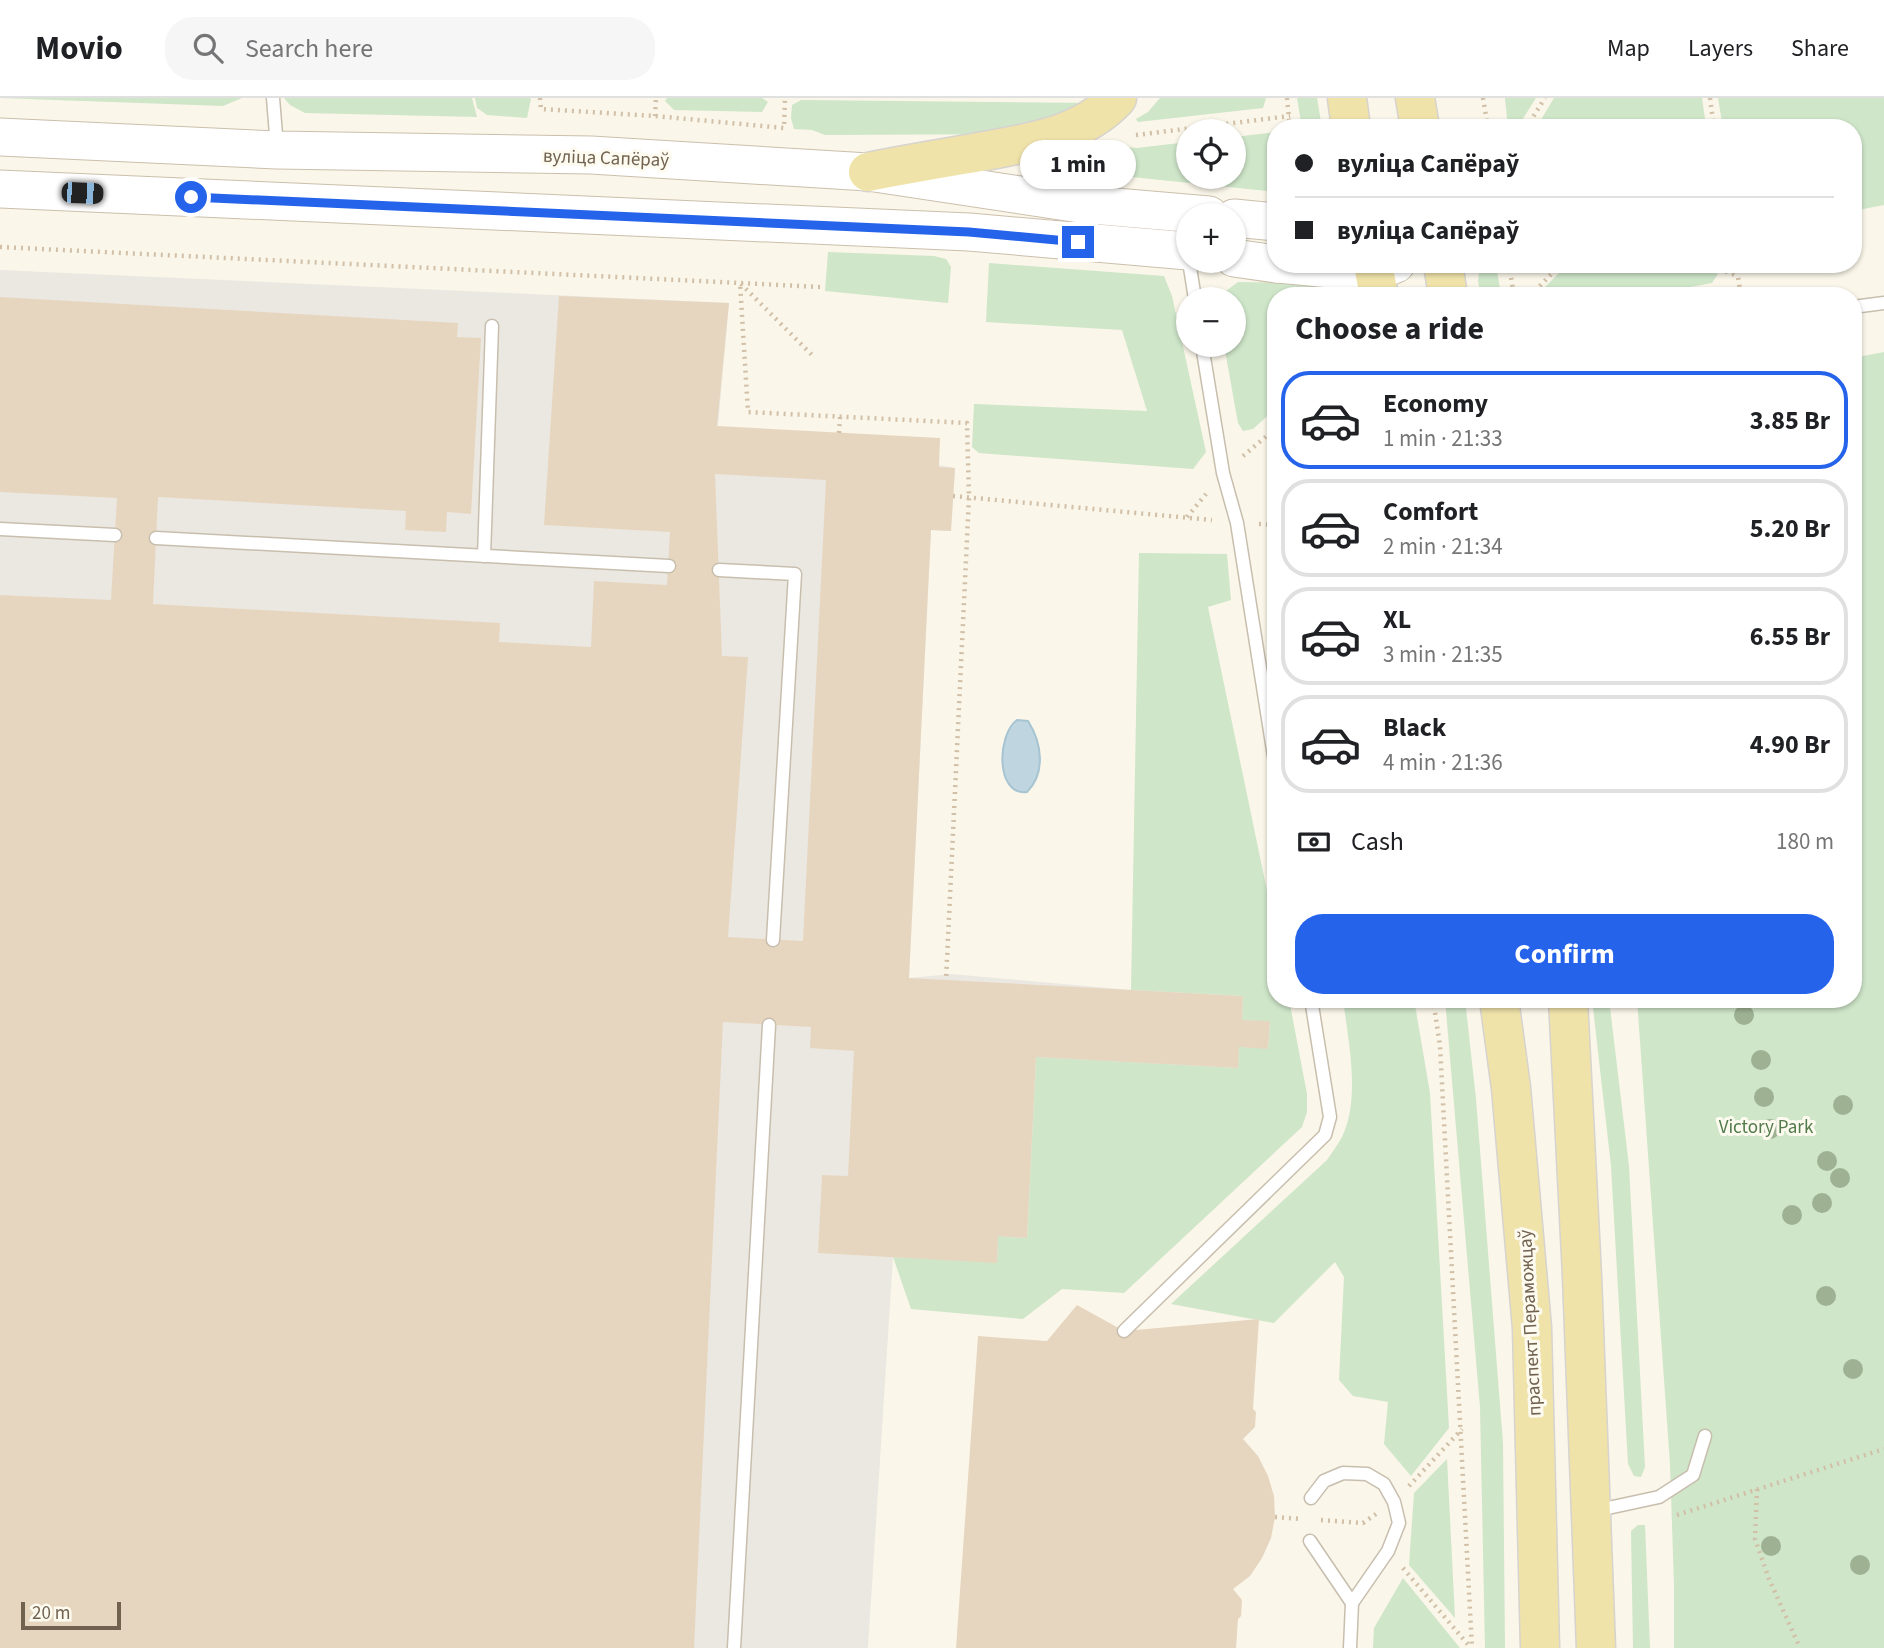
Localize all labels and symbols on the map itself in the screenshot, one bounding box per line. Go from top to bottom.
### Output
callout: 1 min [1020,141,1136,190]
street label: вуліца Сапёраў [542,143,670,174]
route start [175,181,207,213]
car [61,182,104,204]
route end [1062,226,1094,258]
park label: Victory Park [1719,1114,1814,1141]
street label: праспект Пераможцаў [1512,1229,1549,1417]
scale bar [21,1599,121,1631]

